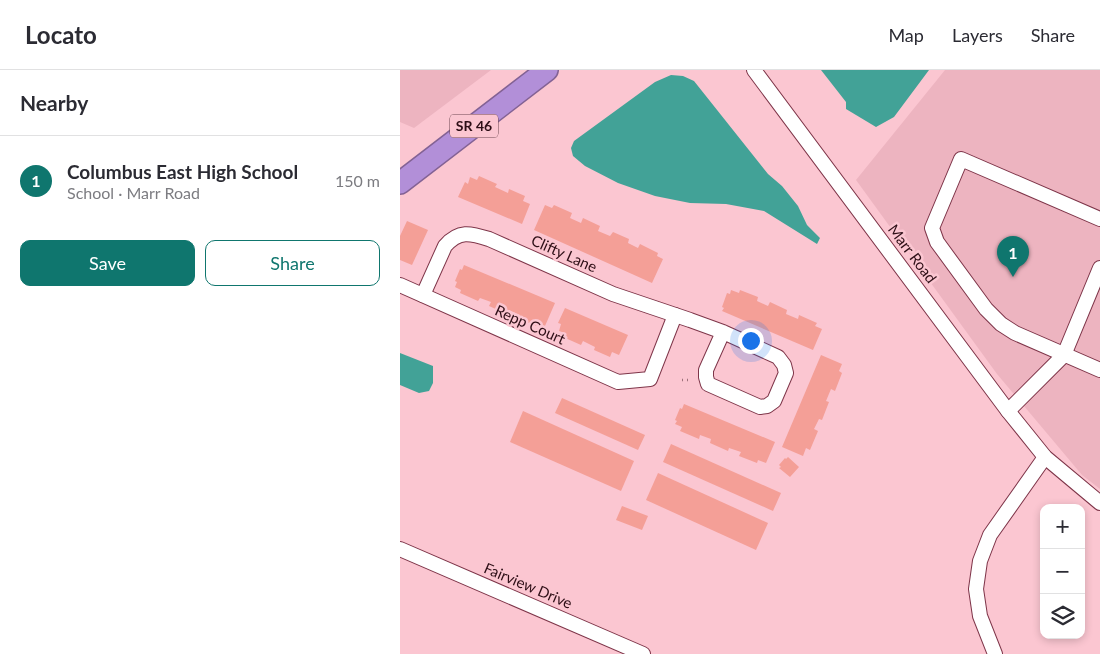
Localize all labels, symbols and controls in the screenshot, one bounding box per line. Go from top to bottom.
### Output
text: Locato [25,20,97,49]
text: Map [888,24,924,46]
text: Layers [952,24,1003,46]
text: Share [1031,24,1075,46]
text: Nearby [20,90,88,115]
road number: SR 46 [450,114,498,138]
text: Columbus East High School [67,160,298,183]
text: 1 [31,171,41,190]
text: 150 m [335,171,380,190]
text: School · Marr Road [67,183,200,202]
street label: Marr Road [885,220,941,286]
street label: Clifty Lane [529,231,600,276]
pin: 1 [997,236,1029,277]
button: Save [20,240,195,286]
button: Share [205,240,380,286]
street label: Repp Court [492,301,569,348]
your location [738,328,764,354]
map controls [1040,504,1085,639]
button: + [1040,504,1085,549]
button: − [1040,549,1085,594]
street label: Fairview Drive [482,558,575,612]
button: layers [1040,594,1085,639]

